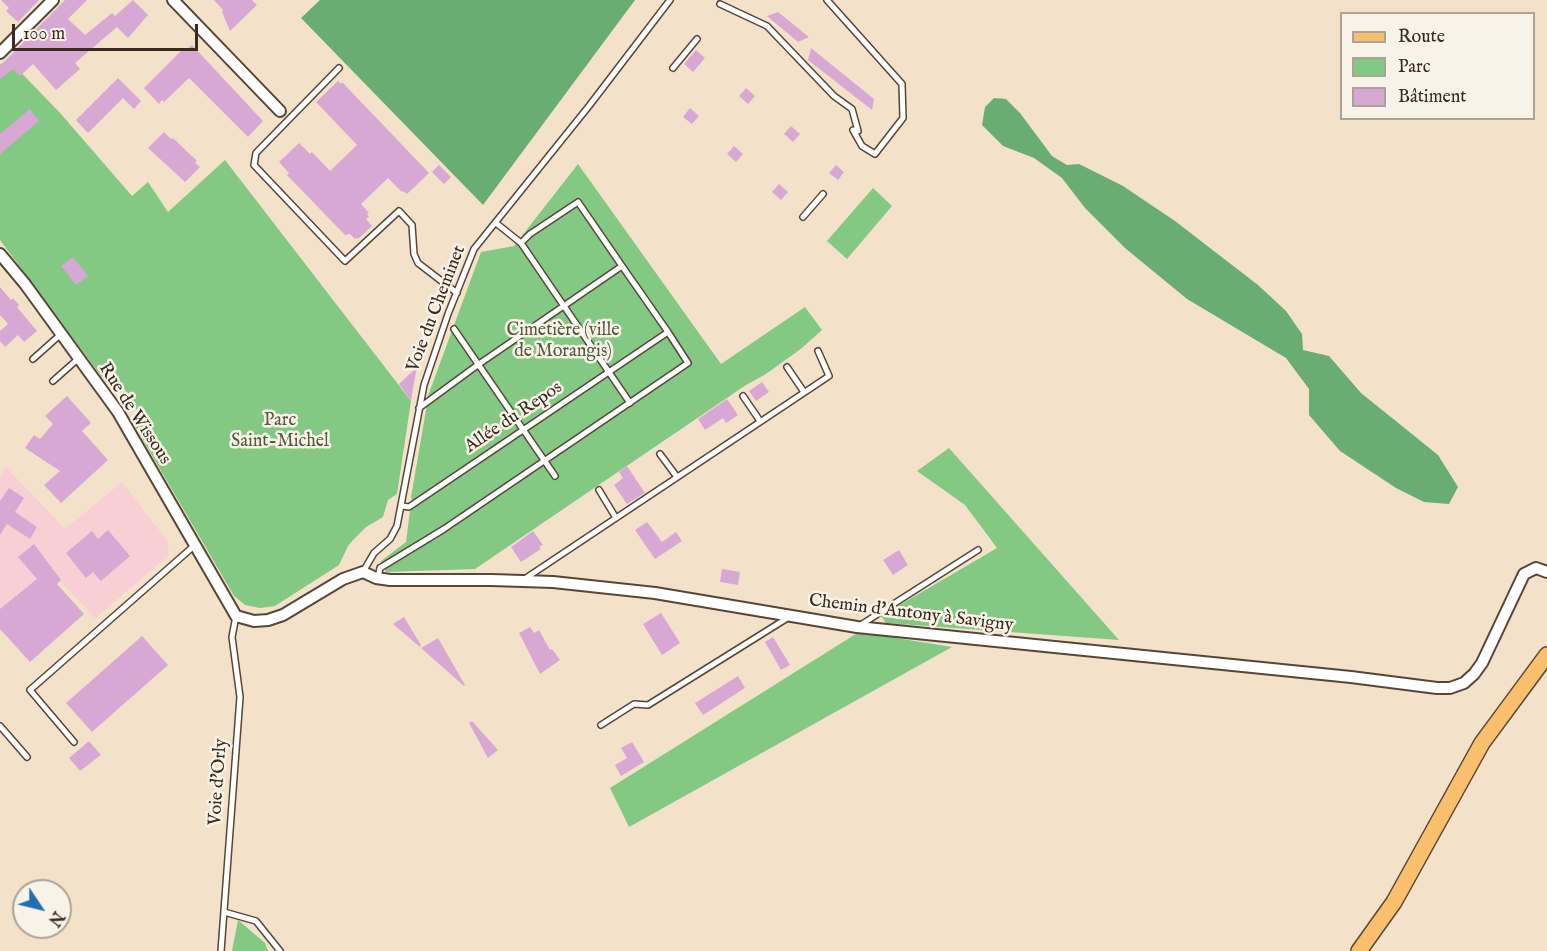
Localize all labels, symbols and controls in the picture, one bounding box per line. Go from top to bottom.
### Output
scale bar [15,12,201,50]
legend [1340,12,1535,120]
text: 100 m [23,23,65,46]
text: Route [1398,26,1445,49]
text: Parc [1398,56,1430,79]
text: Bâtiment [1398,86,1467,109]
street label: Voie du Cheminet [403,243,471,375]
park label: Cimetière (ville de Morangis) [506,320,620,362]
street label: Rue de Wissous [93,359,175,469]
street label: Allée du Repos [461,377,567,459]
park label: Parc Saint-Michel [231,410,329,452]
street label: Chemin d'Antony à Savigny [808,591,1014,637]
street label: Voie d'Orly [205,738,233,826]
north arrow [12,879,72,939]
text: N [43,907,67,930]

